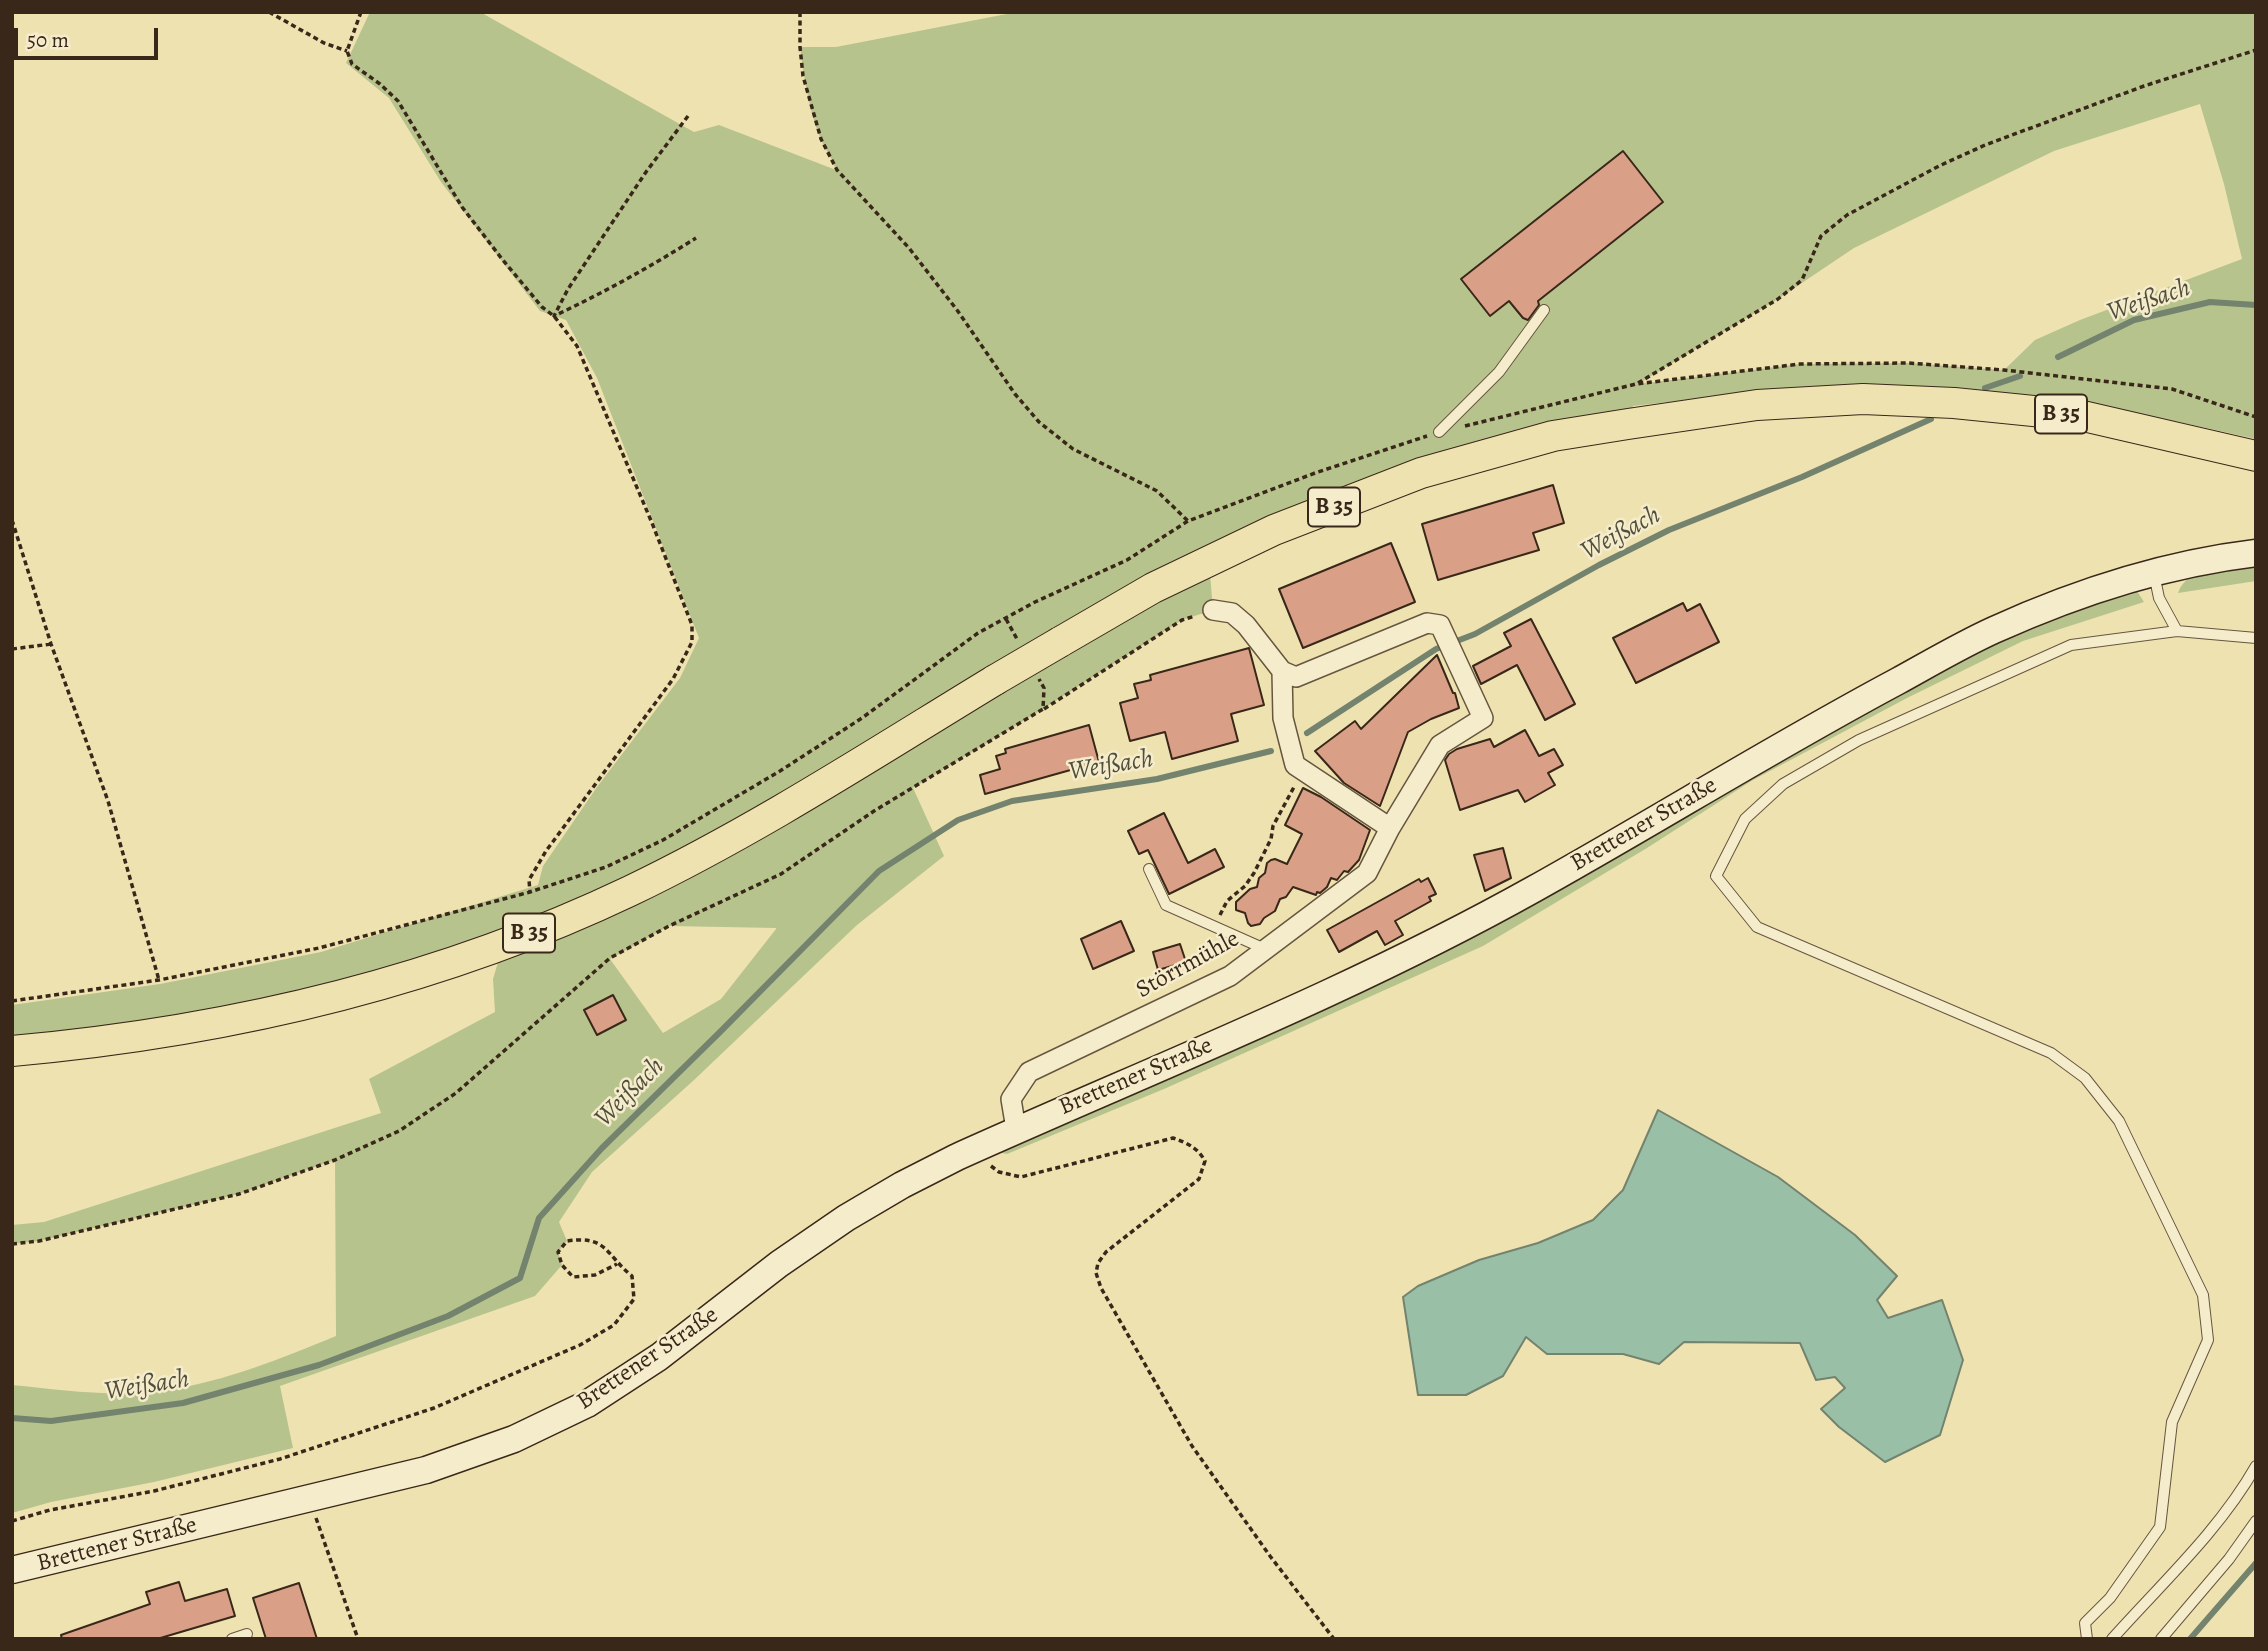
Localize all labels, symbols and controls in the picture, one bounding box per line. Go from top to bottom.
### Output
scale bar [18,14,161,58]
text: 50 m [27,26,69,54]
water label: Weißach [2104,273,2194,329]
road number: B 35 [2035,394,2087,434]
road number: B 35 [1308,488,1360,526]
water label: Weißach [1576,500,1666,568]
water label: Weißach [1066,744,1156,788]
street label: Brettener Straße [1566,772,1722,878]
road number: B 35 [503,914,555,952]
street label: Störrmühle [1131,925,1245,1005]
street label: Brettener Straße [1055,1032,1217,1122]
water label: Weißach [589,1052,671,1134]
street label: Brettener Straße [572,1301,724,1417]
water label: Weißach [102,1364,192,1408]
street label: Brettener Straße [34,1511,200,1579]

